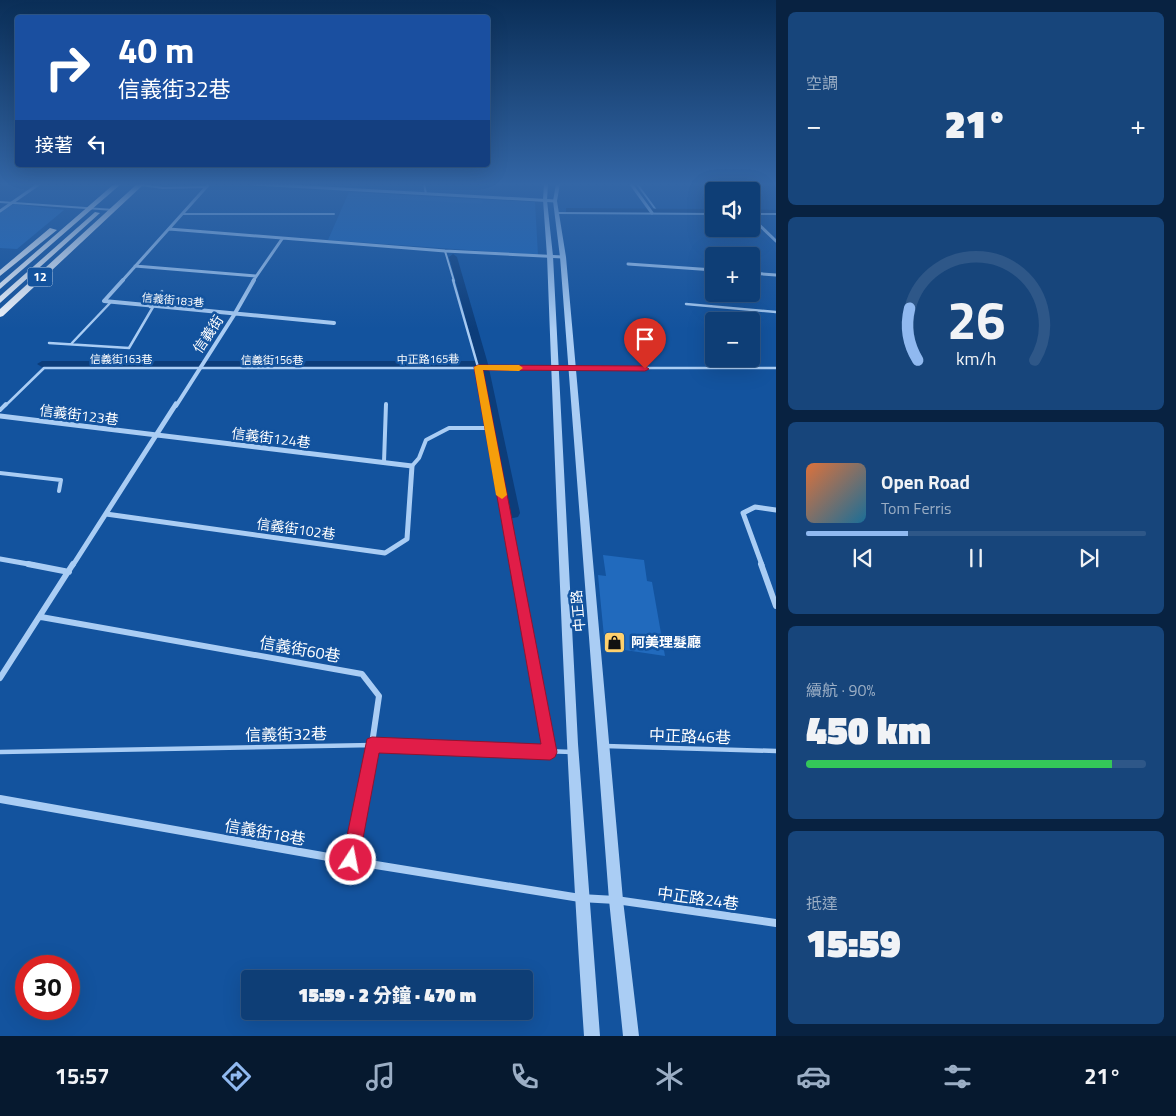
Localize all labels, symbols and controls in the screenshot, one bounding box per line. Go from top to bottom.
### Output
text: 40 m [118,23,194,77]
icon: right [35,35,100,100]
text: 空調 [806,71,838,95]
text: 信義街32巷 [118,72,231,106]
text: 21° [945,95,1007,153]
text: − [806,103,822,146]
text: + [1130,103,1146,146]
text: 接著 [35,130,73,159]
icon: left [83,130,111,158]
map controls [705,182,760,367]
button: sound [705,182,760,237]
button: + [705,247,760,302]
road number: 12 [28,268,52,286]
text: 26 [947,280,1005,359]
street label: 信義街183巷 [141,289,205,311]
street label: 信義街 [187,310,228,357]
button: − [705,312,760,367]
pin [624,318,666,369]
icon: arrive [631,325,659,353]
text: km/h [956,345,996,372]
street label: 中正路165巷 [397,350,459,368]
street label: 信義街163巷 [90,351,152,367]
street label: 信義街156巷 [241,352,303,368]
street label: 信義街123巷 [38,399,120,430]
street label: 信義街124巷 [230,422,312,453]
text: Open Road [881,467,970,496]
text: Tom Ferris [881,496,952,520]
street label: 信義街102巷 [255,513,337,544]
icon: previous [849,544,877,572]
icon: pause [962,544,990,572]
icon: next [1075,544,1103,572]
street label: 中正路 [565,589,590,633]
street label: 信義街60巷 [258,630,342,668]
shop icon: 阿美理髮廳 [603,630,627,654]
place label: 阿美理髮廳 [631,631,701,652]
text: 續航 · 90% [806,678,875,702]
text: 450 km [806,701,931,759]
street label: 信義街32巷 [245,721,327,747]
street label: 中正路46巷 [649,723,731,749]
street label: 信義街18巷 [223,813,307,851]
position arrow [324,833,376,885]
street label: 中正路24巷 [656,880,740,916]
text: 抵達 [806,891,838,915]
text: 15:59 [806,914,901,972]
speed limit sign: 30 [15,955,80,1020]
text: 15:59 · 2 分鐘 · 470 m [298,980,476,1009]
text: 15:57 [55,1059,110,1093]
icon: directions [219,1059,254,1094]
icon: music [363,1059,398,1094]
icon: phone [507,1059,542,1094]
icon: climate [652,1059,687,1094]
icon: car [796,1059,831,1094]
icon: filters [940,1059,975,1094]
text: 21° [1084,1059,1121,1093]

